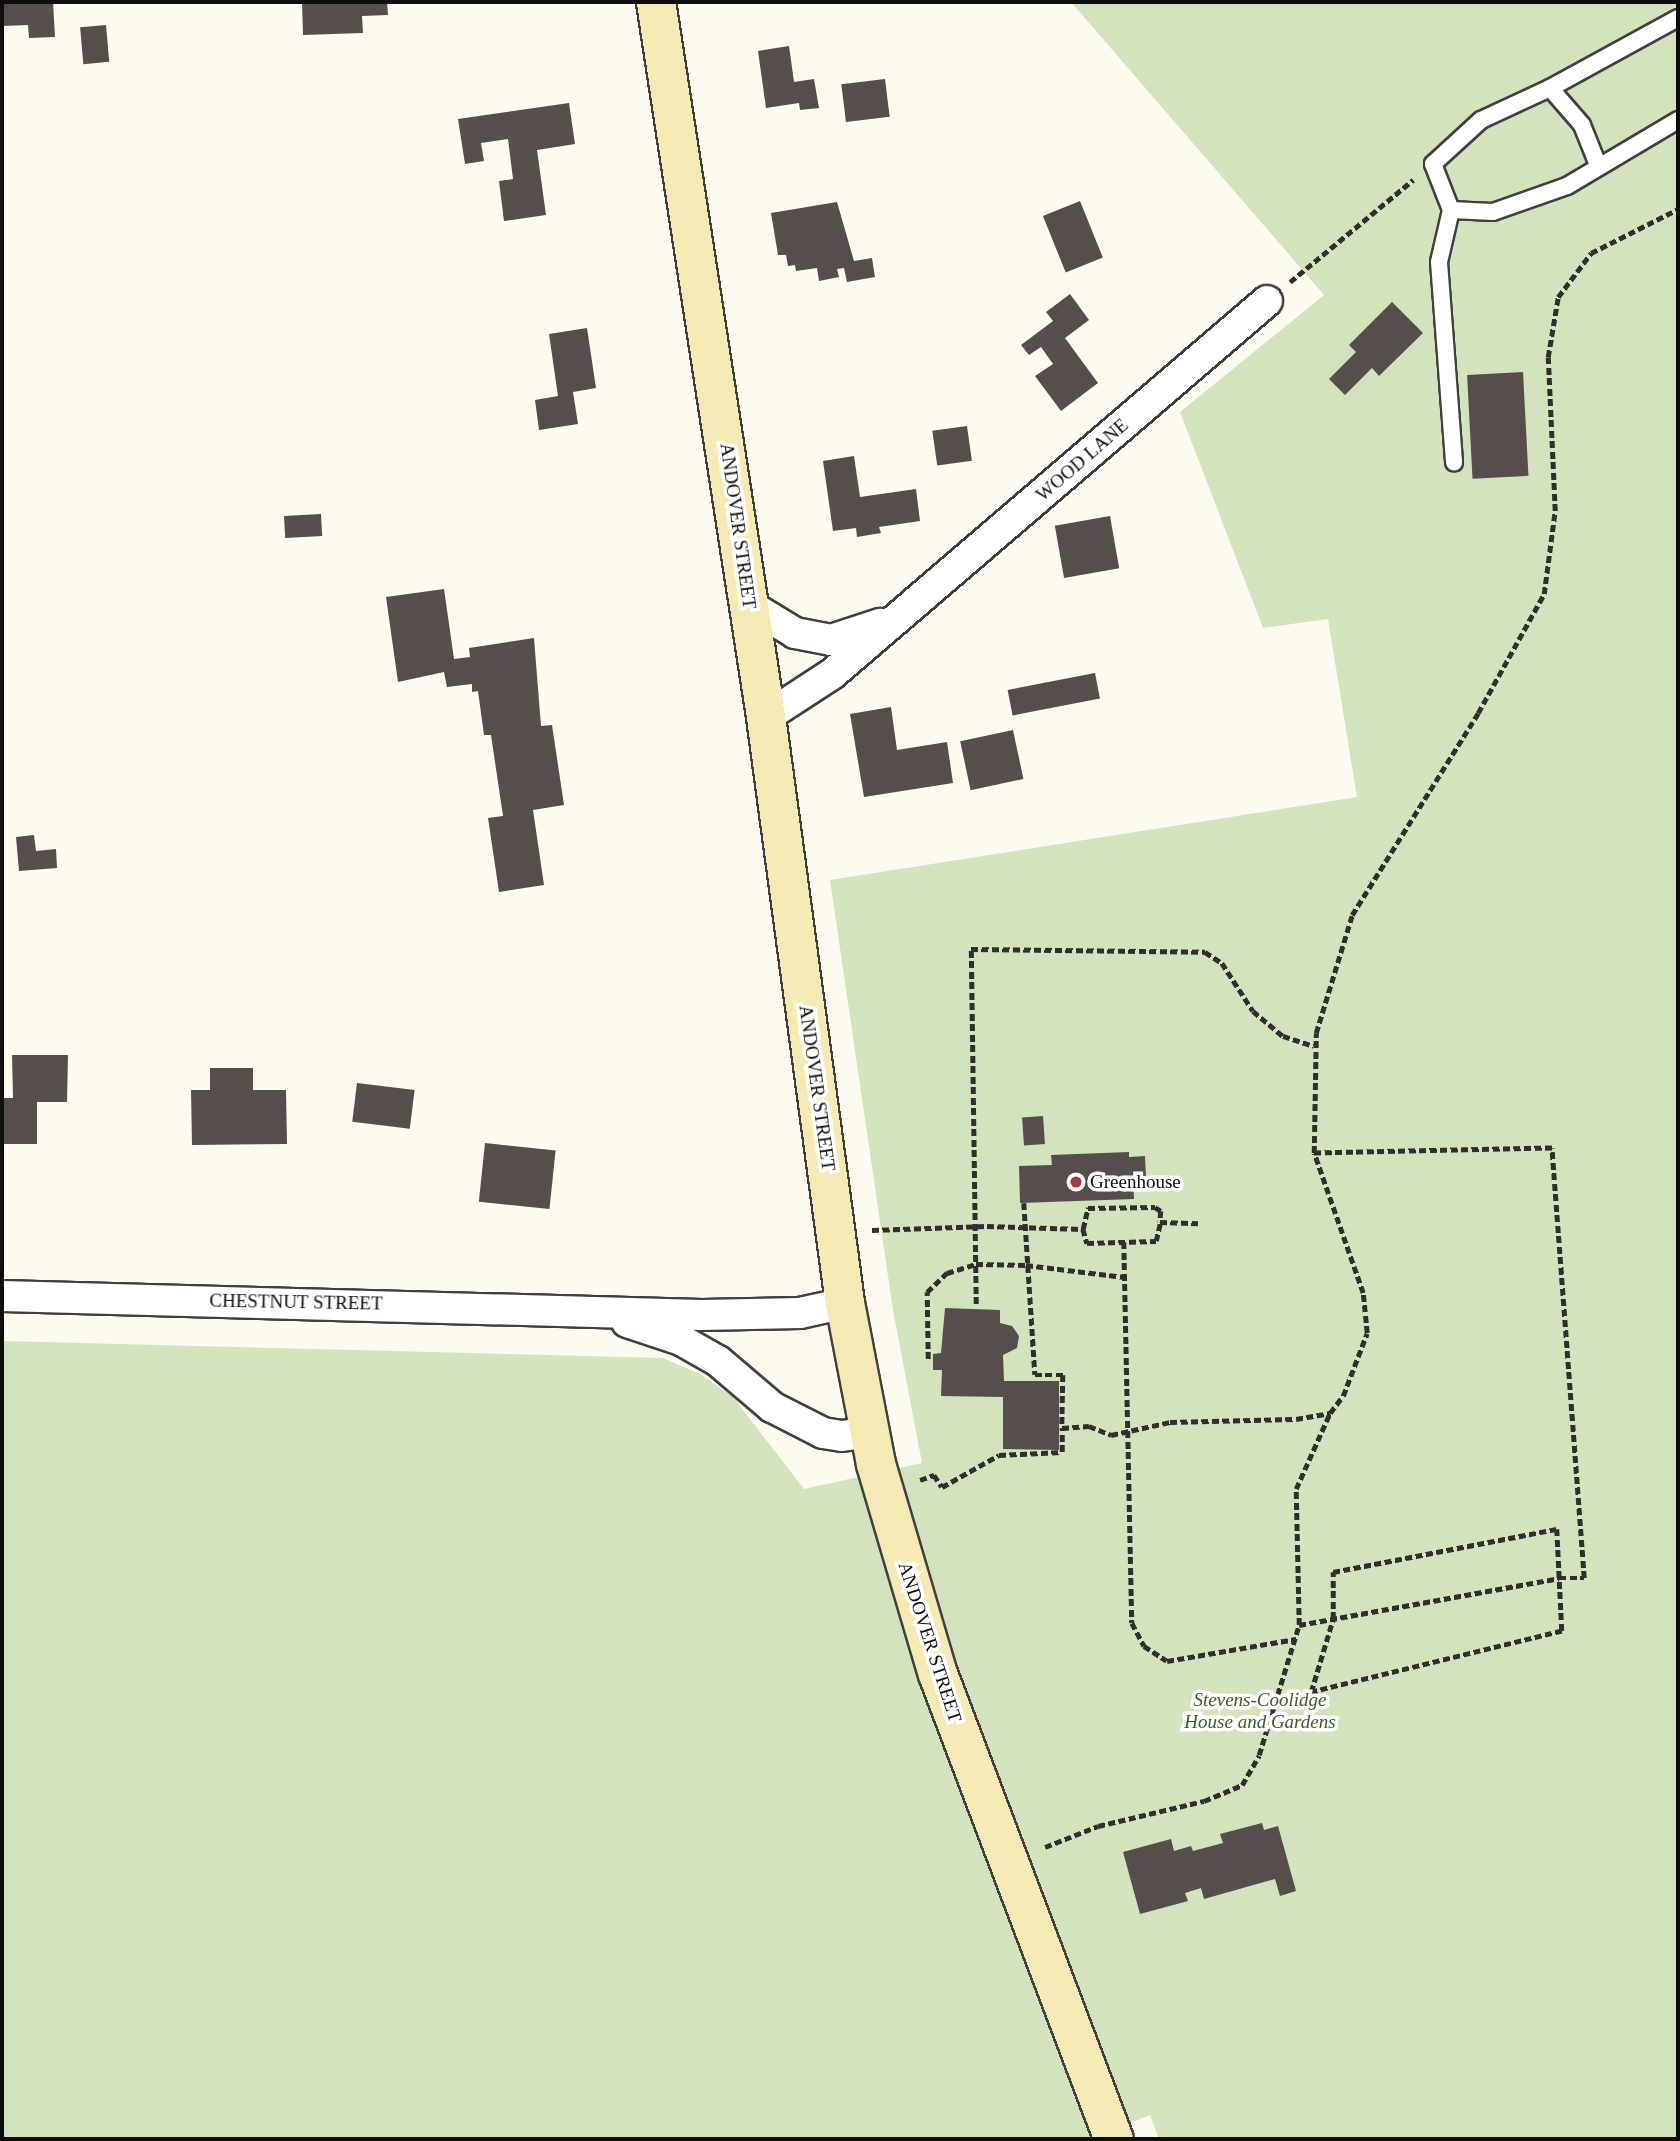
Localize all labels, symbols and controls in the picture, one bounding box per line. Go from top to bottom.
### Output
street label: WOOD LANE [1031,414,1133,506]
street label: ANDOVER STREET [715,442,761,610]
street label: ANDOVER STREET [794,1004,840,1172]
place label: Greenhouse [1090,1171,1181,1193]
marker: Greenhouse [1068,1174,1084,1190]
street label: CHESTNUT STREET [209,1289,383,1315]
street label: ANDOVER STREET [893,1559,967,1725]
park label: Stevens-Coolidge House and Gardens [1184,1689,1336,1733]

